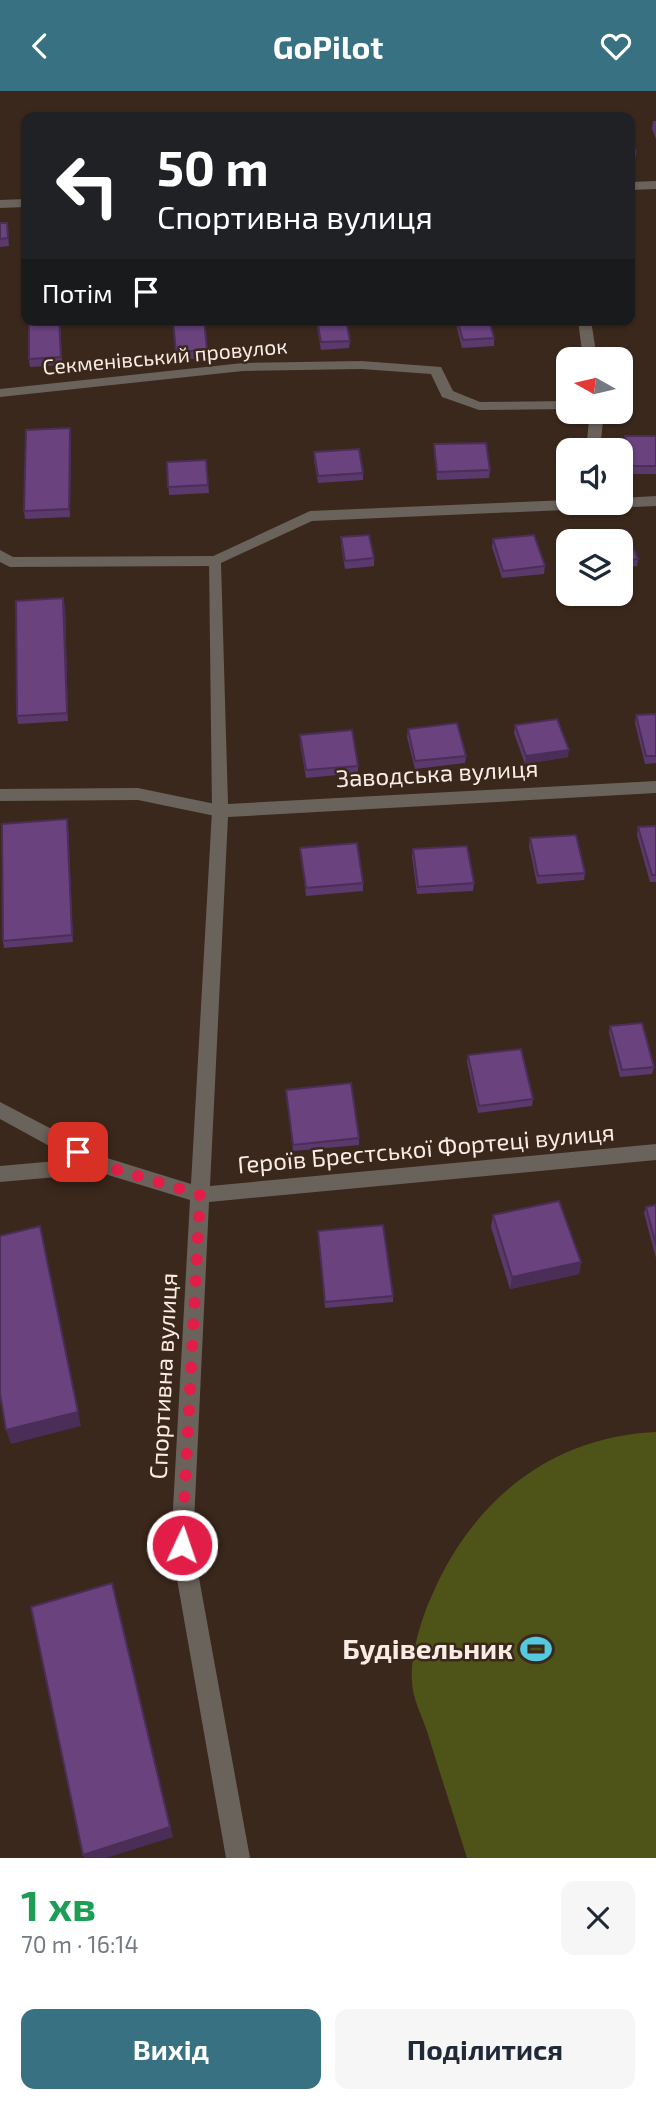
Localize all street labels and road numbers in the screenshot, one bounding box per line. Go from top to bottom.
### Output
street label: Секменівський провулок [41,332,288,380]
street label: Заводська вулиця [335,753,539,793]
street label: Героїв Брестської Фортеці вулиця [236,1117,616,1179]
street label: Спортивна вулиця [143,1272,183,1480]

